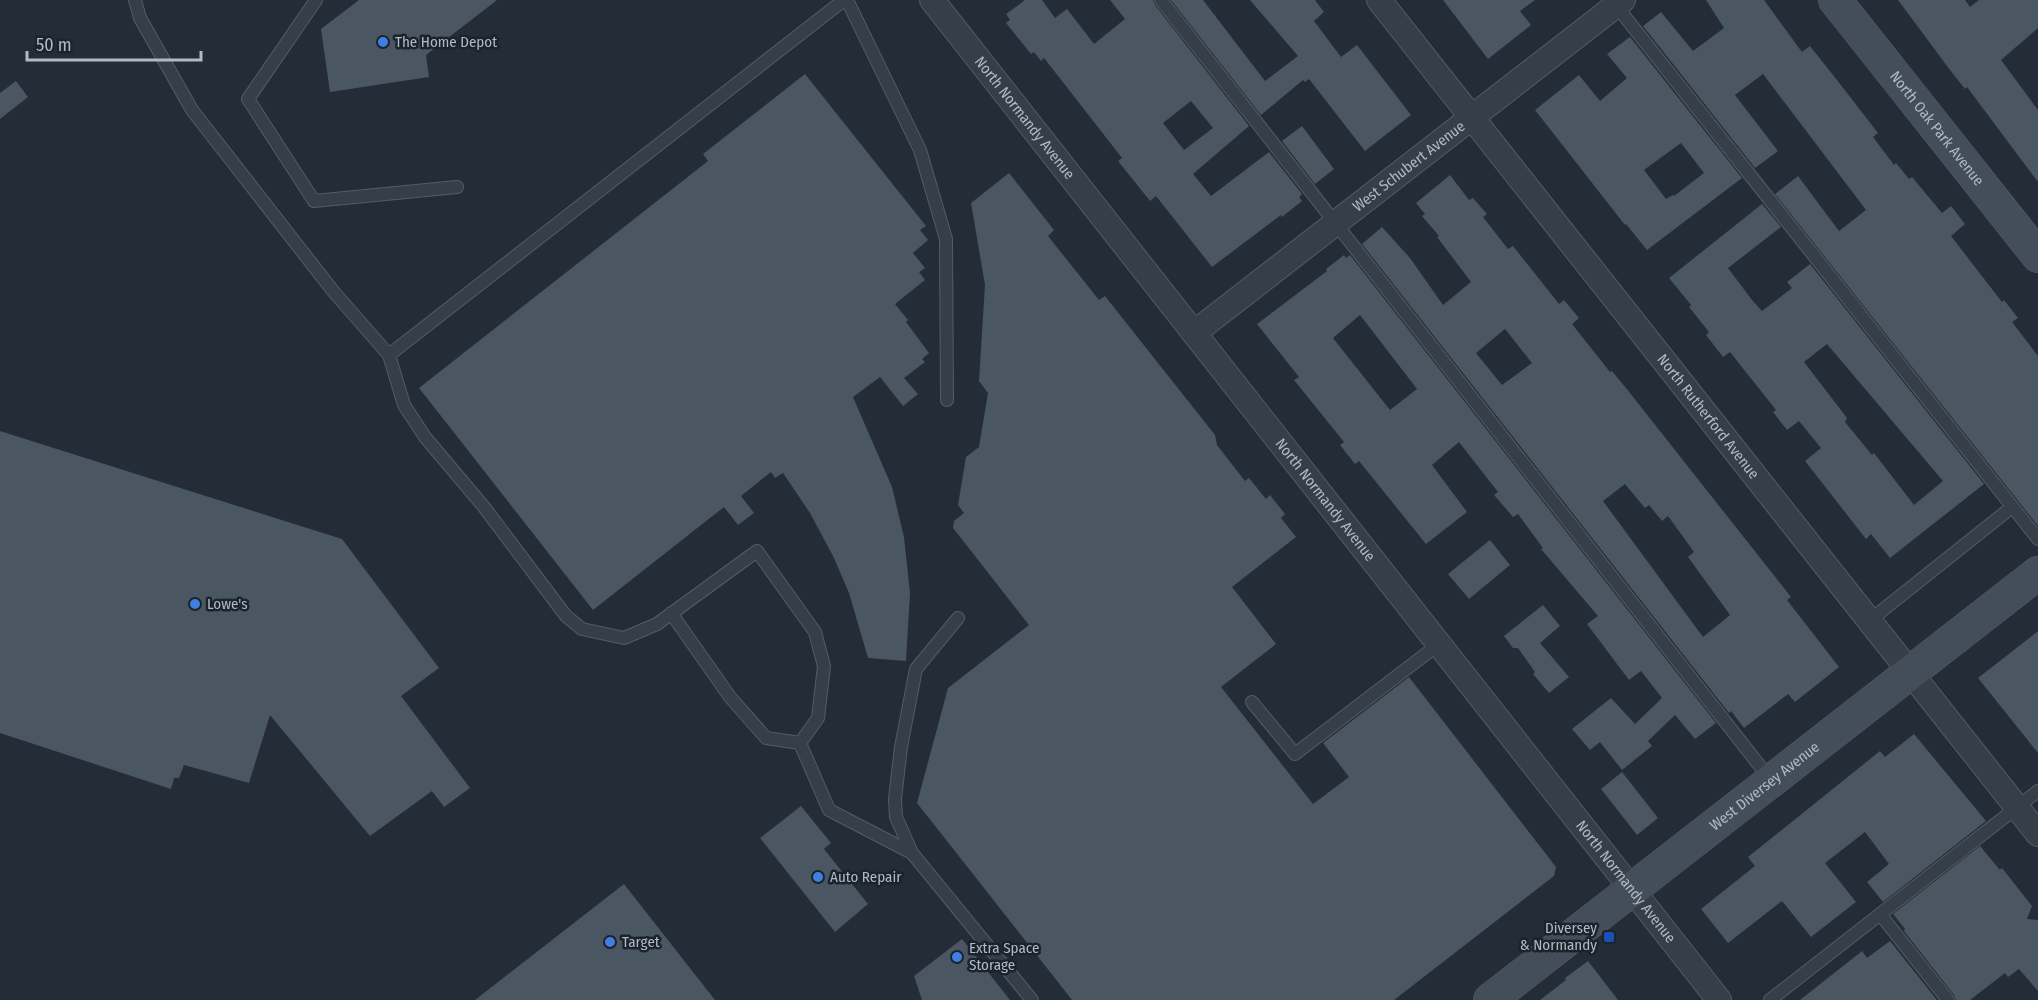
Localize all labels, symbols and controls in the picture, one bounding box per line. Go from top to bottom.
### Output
scale bar [27,24,201,62]
place label: The Home Depot [395,33,497,51]
text: 50 m [36,34,72,56]
marker: The Home Depot [376,35,390,49]
street label: North Normandy Avenue [971,53,1079,183]
street label: North Oak Park Avenue [1886,68,1988,189]
street label: West Schubert Avenue [1349,117,1469,215]
street label: North Rutherford Avenue [1653,351,1763,483]
street label: North Normandy Avenue [1272,435,1379,565]
place label: Lowe's [207,595,248,613]
marker: Lowe's [188,597,202,611]
street label: West Diversey Avenue [1706,738,1823,834]
street label: North Normandy Avenue [1572,817,1680,947]
place label: Auto Repair [830,868,902,886]
marker: Auto Repair [811,870,825,884]
place label: Diversey & Normandy [1520,919,1597,954]
marker: Diversey & Normandy [1602,930,1616,944]
place label: Target [622,933,660,951]
marker: Target [603,935,617,949]
place label: Extra Space Storage [969,939,1039,974]
marker: Extra Space Storage [950,950,964,964]

